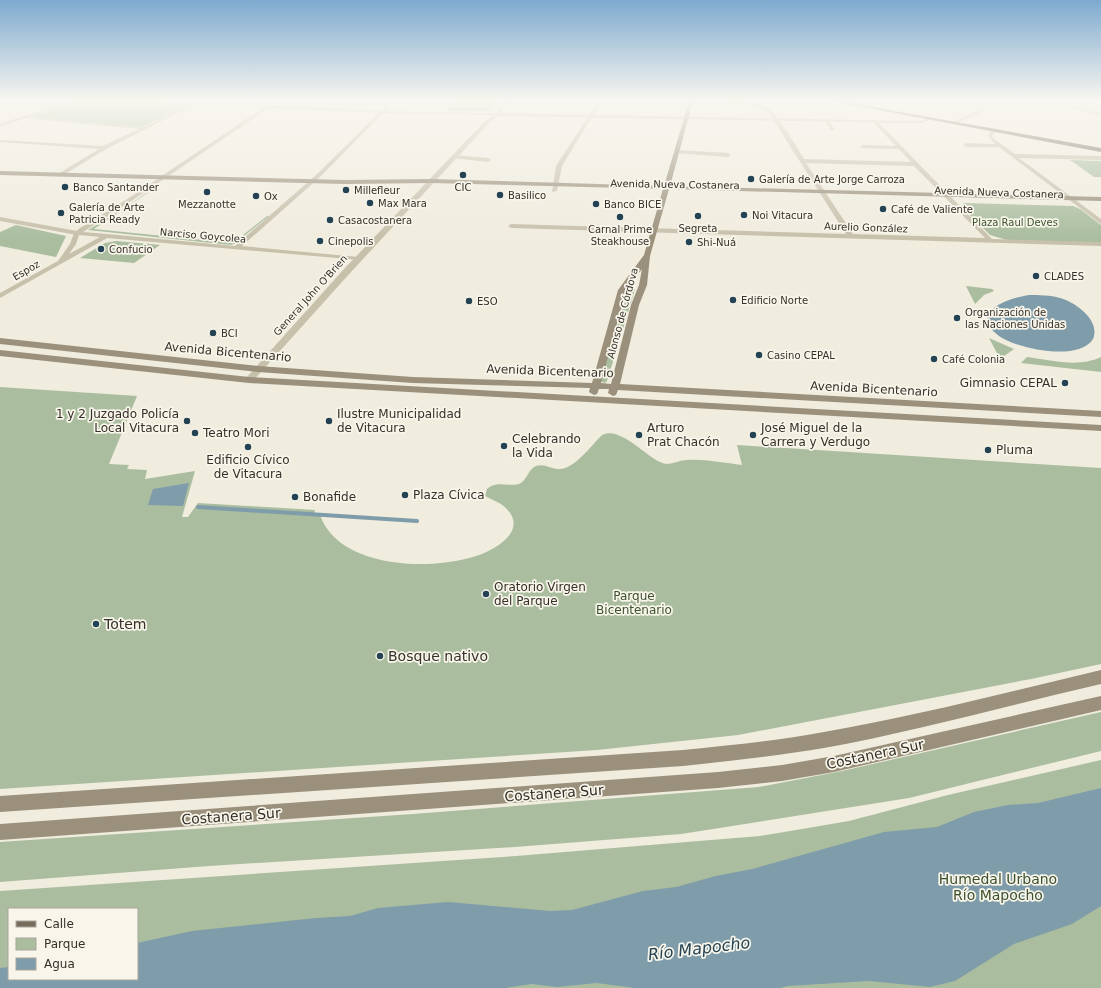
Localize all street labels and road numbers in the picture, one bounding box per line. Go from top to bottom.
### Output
street label: Avenida Nueva Costanera [610,178,740,191]
street label: Avenida Nueva Costanera [934,185,1064,200]
street label: Aurelio González [824,221,908,234]
street label: Narciso Goycolea [159,226,247,245]
street label: General John O'Brien [271,253,349,338]
street label: Espoz [11,258,42,283]
street label: Alonso de Córdova [605,266,640,360]
street label: Avenida Bicentenario [164,339,292,365]
street label: Avenida Bicentenario [486,362,614,380]
street label: Avenida Bicentenario [810,379,938,399]
street label: Costanera Sur [825,736,926,772]
street label: Costanera Sur [504,782,604,804]
street label: Costanera Sur [181,805,281,827]

